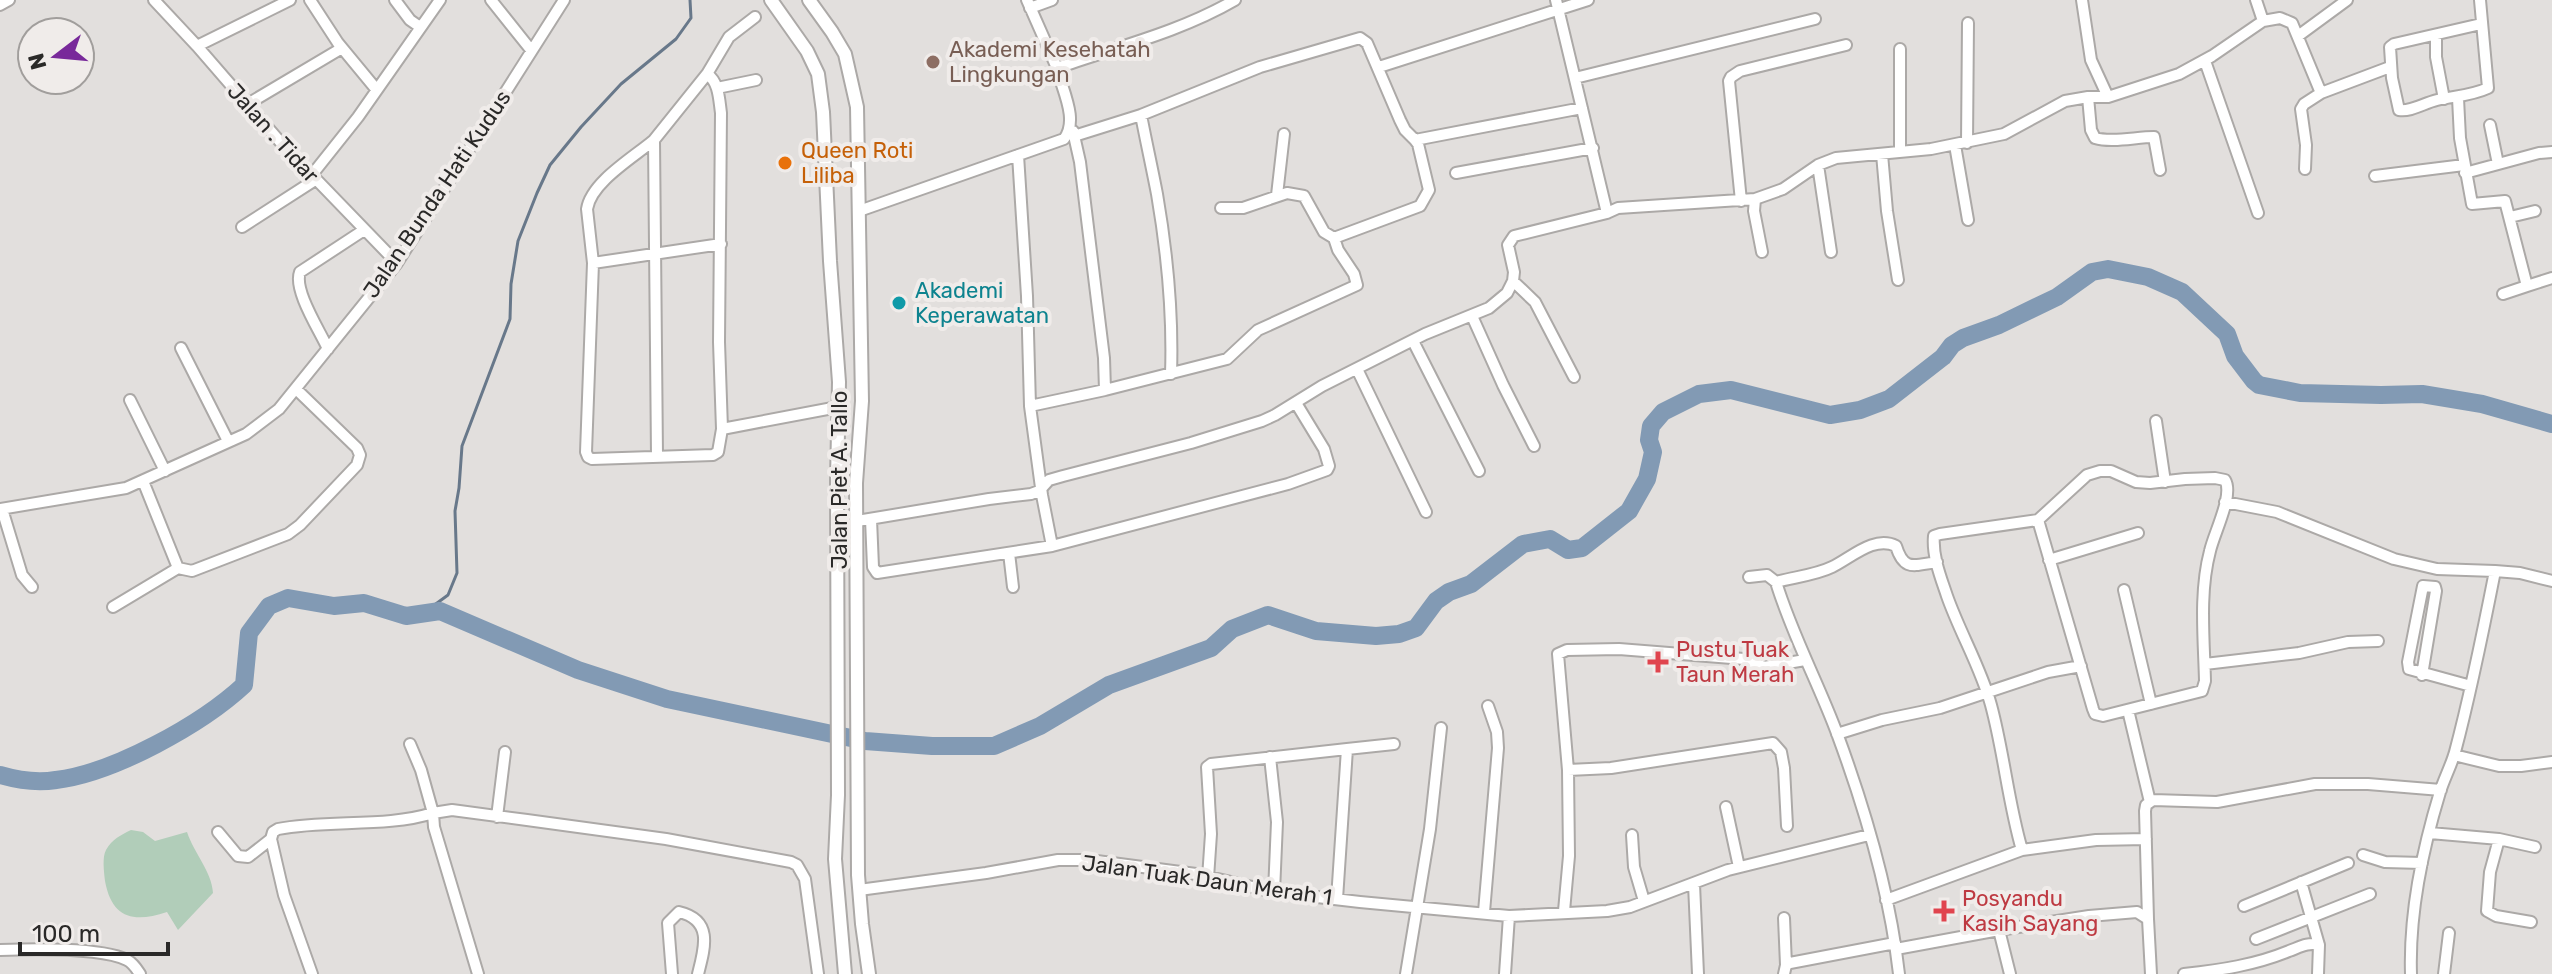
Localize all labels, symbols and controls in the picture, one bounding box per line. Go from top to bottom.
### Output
north arrow [16,16,96,96]
place label: Akademi Kesehatah Lingkungan [949,36,1151,88]
text: N [22,50,52,73]
marker: Akademi Kesehatah Lingkungan [924,53,942,71]
street label: Jalan . Tidar [221,78,325,189]
street label: Jalan Bunda Hati Kudus [357,85,517,303]
place label: Queen Roti Liliba [801,137,913,189]
marker: Queen Roti Liliba [776,154,794,172]
place label: Akademi Keperawatan [915,277,1049,329]
marker: Akademi Keperawatan [890,294,908,312]
street label: Jalan Piet A. Tallo [826,391,853,569]
place label: Pustu Tuak Taun Merah [1676,636,1794,688]
marker: Pustu Tuak Taun Merah [1647,651,1669,673]
street label: Jalan Tuak Daun Merah 1 [1080,849,1334,911]
place label: Posyandu Kasih Sayang [1962,885,2098,937]
marker: Posyandu Kasih Sayang [1933,900,1955,922]
scale bar [20,906,168,956]
text: 100 m [32,920,100,948]

